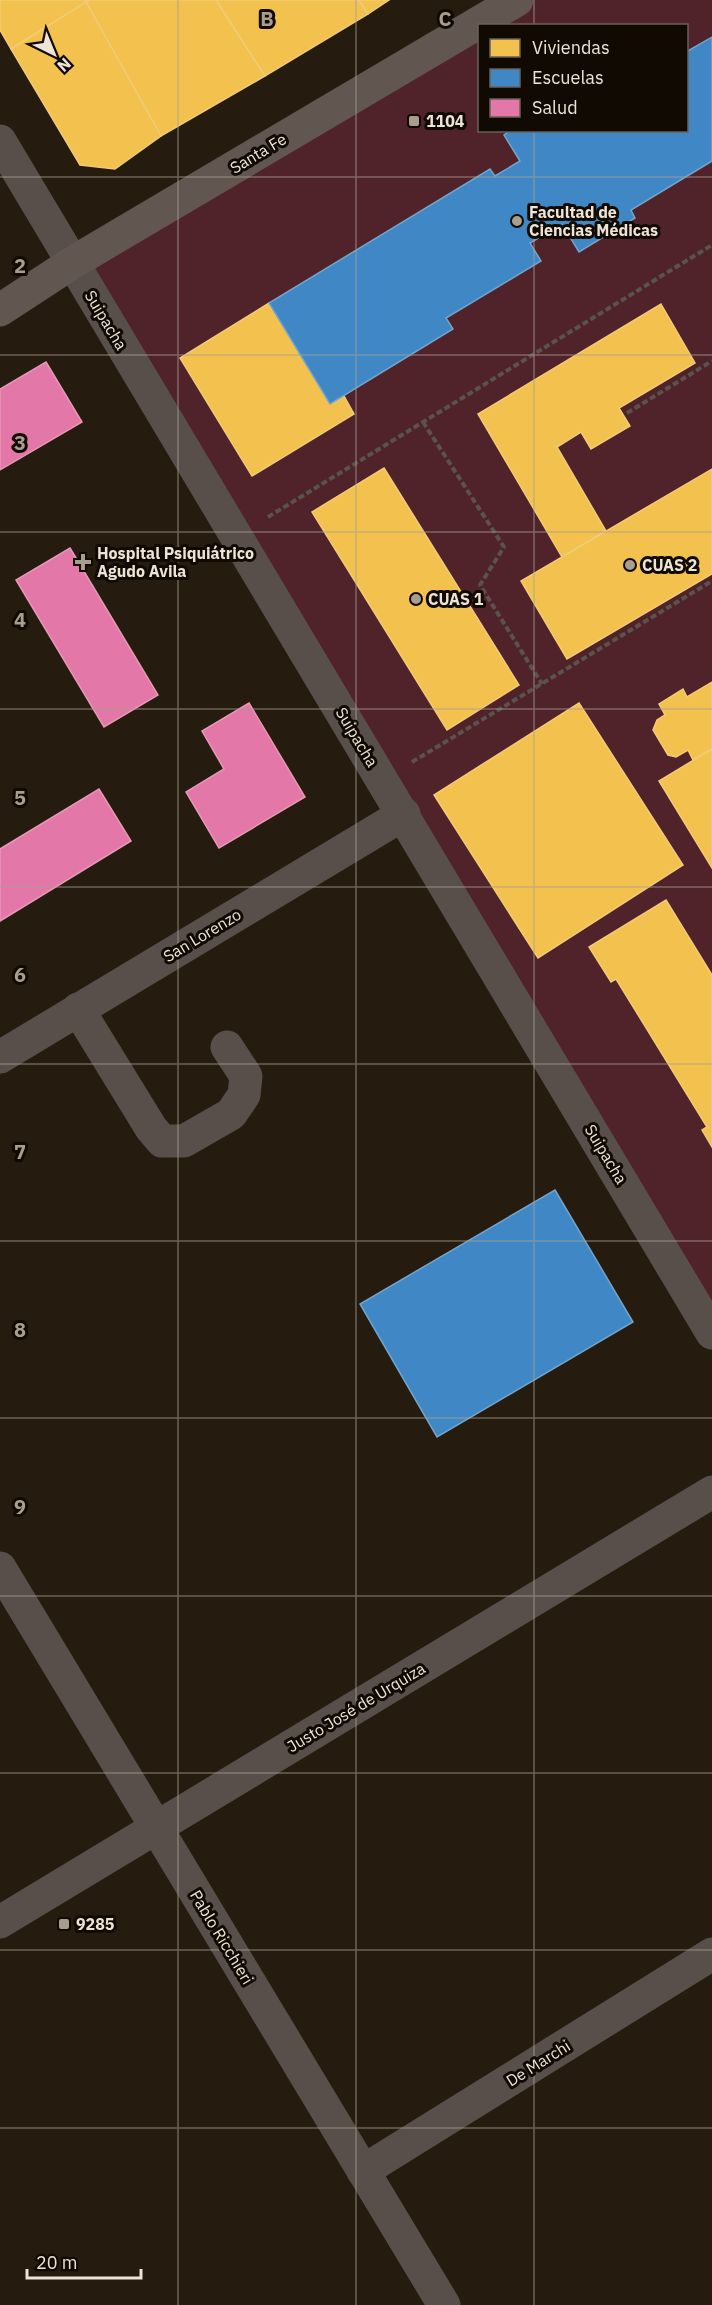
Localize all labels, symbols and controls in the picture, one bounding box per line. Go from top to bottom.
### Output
text: B [260,5,274,32]
text: C [438,5,452,32]
north arrow [24,24,84,84]
legend [478,24,688,132]
text: Viviendas [532,36,610,59]
text: N [53,54,75,76]
text: Escuelas [532,66,604,89]
text: Salud [532,96,578,119]
place label: 1104 [426,111,465,131]
marker: 1104 [407,114,421,128]
street label: Santa Fe [226,128,290,178]
place label: Facultad de Ciencias Médicas [529,202,658,240]
marker: Facultad de Ciencias Médicas [510,214,524,228]
text: 2 [14,252,26,279]
street label: Suipacha [80,287,132,354]
text: 3 [14,429,26,456]
place label: Hospital Psiquiátrico Agudo Avila [97,543,254,581]
marker: Hospital Psiquiátrico Agudo Avila [74,553,92,571]
place label: CUAS 2 [642,555,697,575]
marker: CUAS 2 [623,558,637,572]
place label: CUAS 1 [428,589,484,609]
marker: CUAS 1 [409,592,423,606]
text: 4 [14,606,26,633]
street label: Suipacha [331,704,383,771]
text: 5 [14,784,26,811]
street label: San Lorenzo [159,904,245,966]
text: 6 [14,961,26,988]
street label: Suipacha [580,1121,632,1188]
text: 7 [14,1138,26,1165]
text: 8 [14,1316,26,1343]
text: 9 [14,1493,26,1520]
street label: Justo José de Urquiza [283,1658,429,1756]
street label: Pablo Ricchieri [186,1886,258,1988]
place label: 9285 [76,1914,115,1934]
marker: 9285 [57,1917,71,1931]
street label: De Marchi [502,2036,574,2090]
scale bar [27,2242,141,2280]
text: 20 m [36,2251,78,2274]

